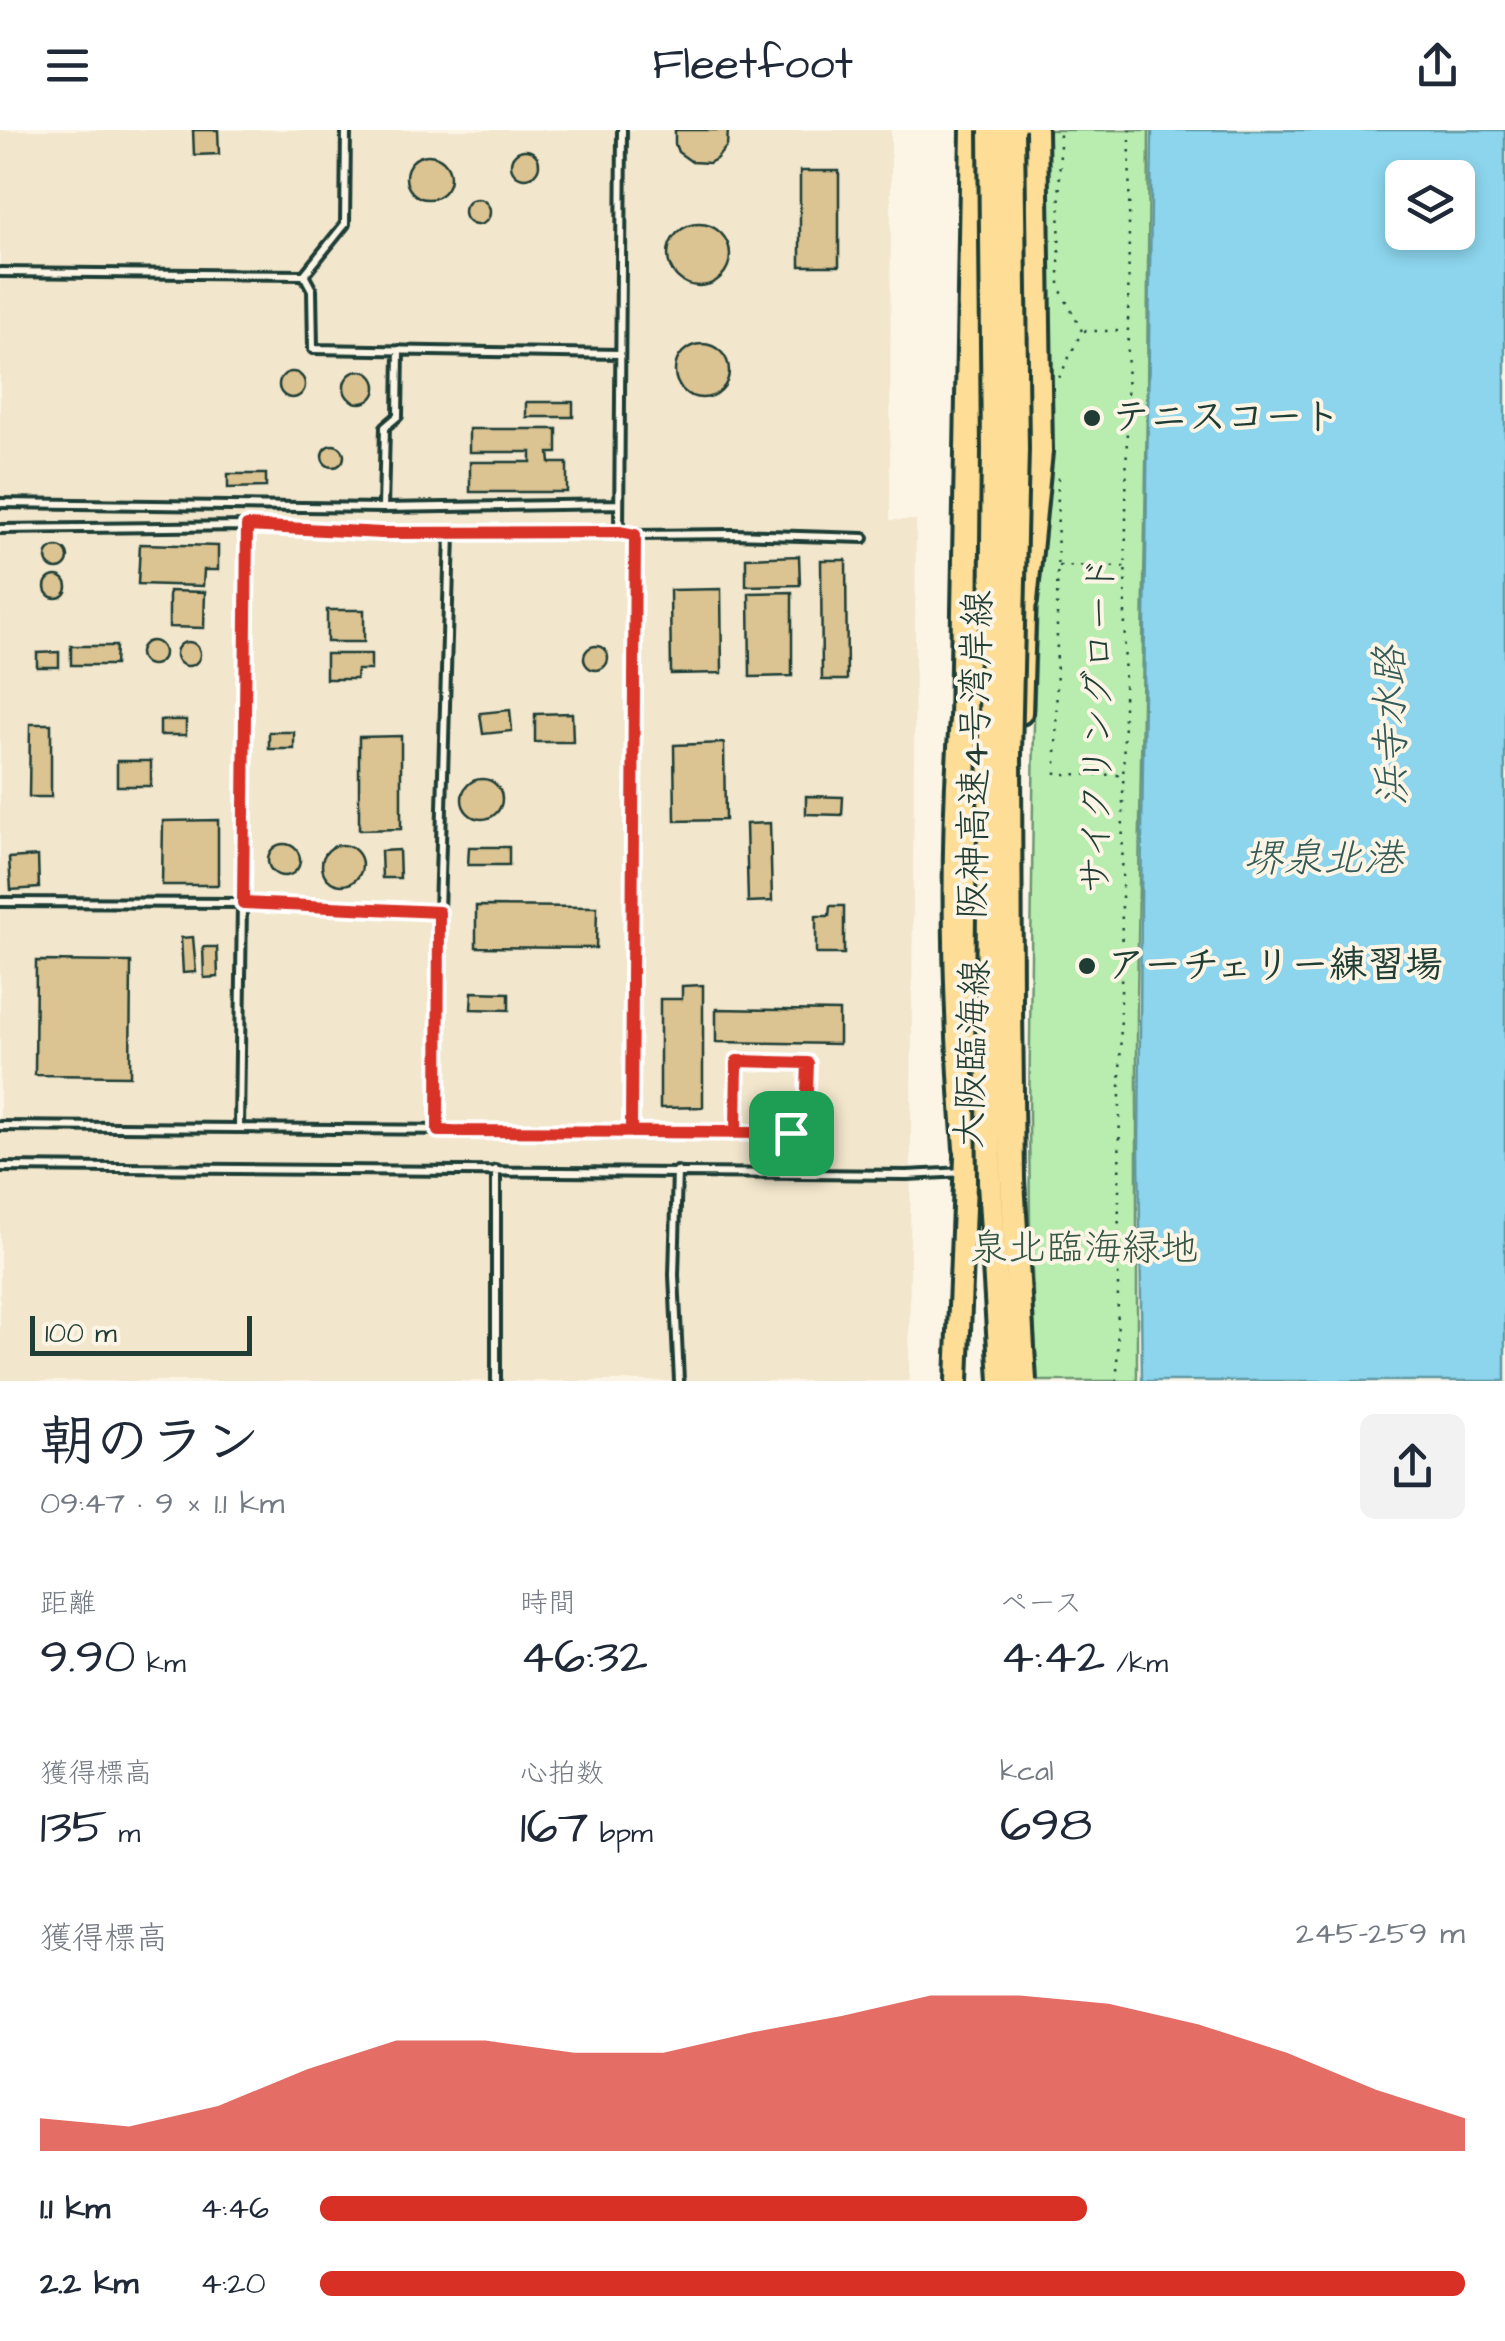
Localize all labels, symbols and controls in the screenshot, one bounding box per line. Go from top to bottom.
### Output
text: Fleetfoot [652,34,853,96]
icon: menu [40,38,95,93]
icon: share [1410,38,1465,93]
map controls [1385,160,1475,250]
button: layers [1385,160,1475,250]
place label: テニスコート [1112,392,1341,444]
marker: テニスコート [1081,407,1103,429]
street label: サイクリングロード [1070,555,1128,895]
street label: 阪神高速4号湾岸線 [947,590,1005,920]
water label: 浜寺水路 [1363,644,1421,806]
water label: 堺泉北港 [1243,832,1406,887]
place label: アーチェリー練習場 [1107,940,1443,992]
marker: アーチェリー練習場 [1076,955,1098,977]
street label: 大阪臨海線 [944,958,1002,1150]
pin [749,1091,834,1176]
icon: arrive [764,1106,819,1161]
park label: 泉北臨海緑地 [970,1223,1198,1275]
scale bar [30,1311,252,1356]
text: 100 m [45,1314,117,1353]
text: 朝のラン [40,1405,260,1481]
button: share [1360,1414,1465,1519]
text: 09:47 · 9 × 1.1 km [40,1481,284,1526]
text: 距離 [40,1584,96,1623]
text: 時間 [520,1584,576,1623]
text: ペース [1000,1584,1082,1623]
text: 9.90 [40,1623,136,1692]
text: 46:32 [520,1623,648,1692]
text: 4:42 [1000,1623,1105,1692]
text: km [136,1644,186,1683]
text: /km [1105,1644,1168,1683]
text: kcal [1000,1752,1054,1791]
text: 獲得標高 [40,1754,152,1793]
text: 心拍数 [520,1754,604,1793]
text: 698 [1000,1791,1092,1860]
text: 135 [40,1793,107,1862]
text: 167 [520,1793,589,1862]
text: m [107,1814,140,1853]
text: bpm [589,1814,653,1853]
text: 245–259 m [1295,1911,1465,1956]
text: 獲得標高 [40,1916,168,1961]
text: 1.1 km [40,2186,110,2231]
text: 4:46 [200,2186,269,2231]
text: 2.2 km [40,2261,139,2306]
text: 4:20 [200,2261,266,2306]

